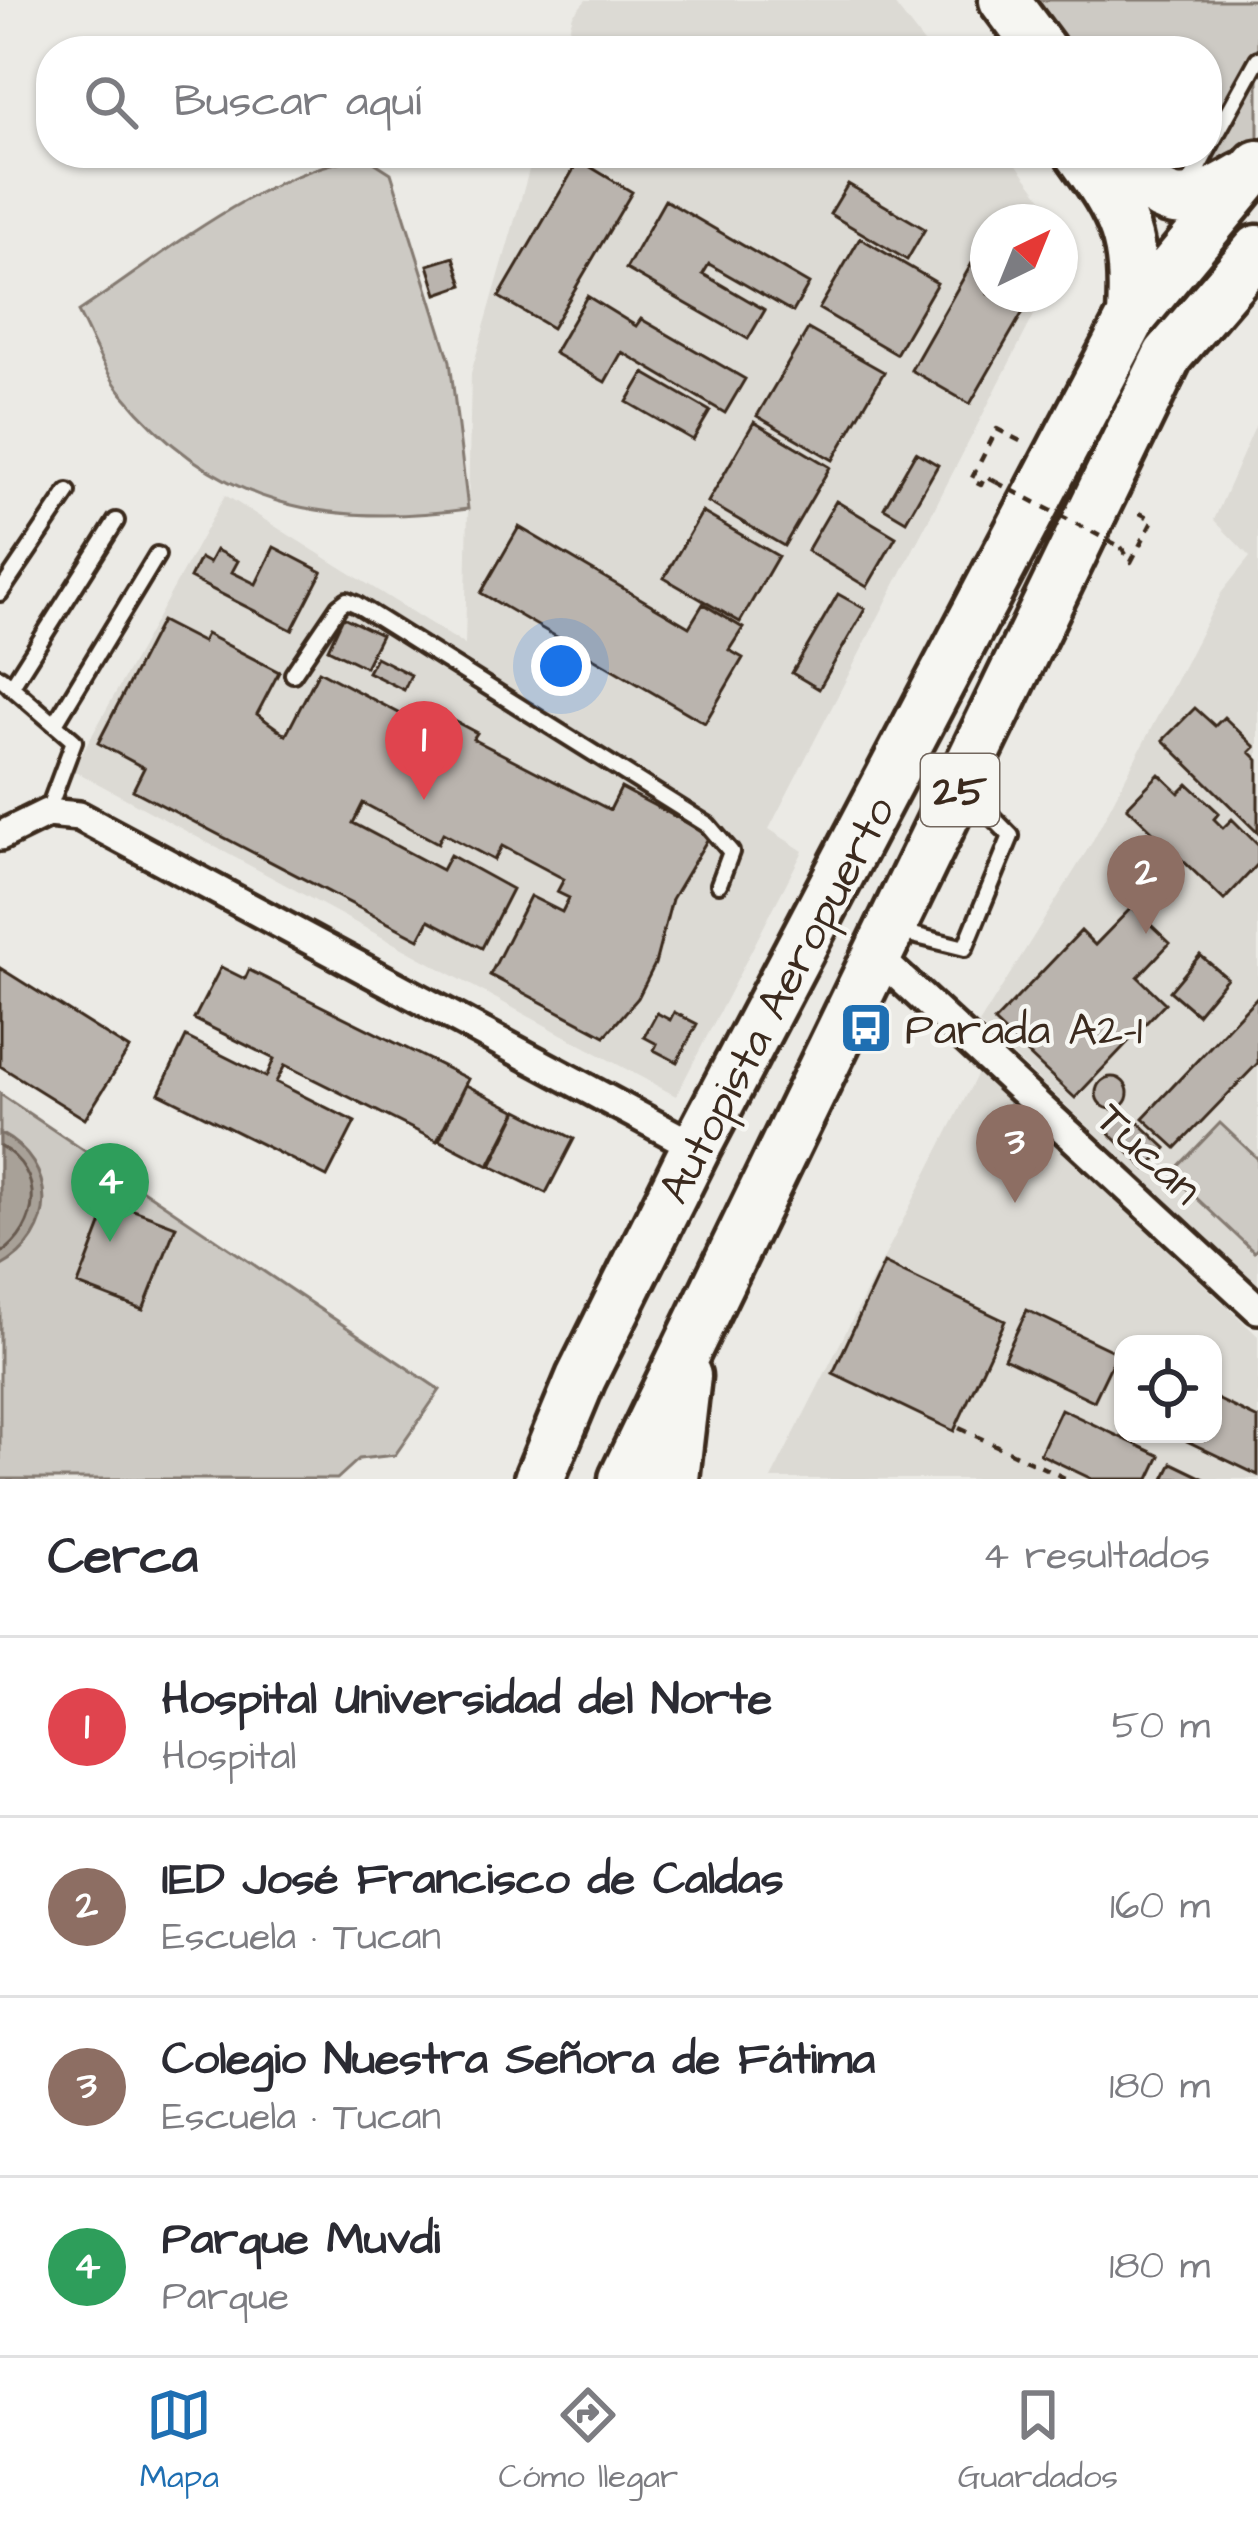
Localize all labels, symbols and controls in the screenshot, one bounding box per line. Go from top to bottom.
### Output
search box [36,36,1222,168]
icon: search [78,69,144,135]
text: Buscar aquí [174,71,421,133]
north arrow [970,204,1078,312]
your location [531,636,591,696]
pin: 1 [385,701,463,800]
road number: 25 [921,754,999,826]
street label: Autopista Aeropuerto [644,786,911,1215]
pin: 2 [1107,835,1185,934]
bus stop icon: Parada A2-1 [838,1000,894,1056]
place label: Parada A2-1 [905,1000,1143,1062]
street label: Tucan [1081,1089,1215,1219]
pin: 3 [976,1104,1054,1203]
pin: 4 [71,1143,149,1242]
map controls [1114,1335,1222,1443]
button: locate [1114,1335,1222,1443]
text: Cerca [48,1522,198,1593]
text: 4 resultados [983,1530,1210,1584]
text: Hospital Universidad del Norte [162,1669,772,1731]
text: 1 [85,1700,90,1754]
text: 50 m [1112,1700,1210,1754]
text: Hospital [162,1731,296,1785]
text: IED José Francisco de Caldas [162,1849,784,1911]
text: 2 [76,1880,98,1934]
text: 160 m [1110,1880,1210,1934]
text: Escuela · Tucan [162,1911,441,1965]
text: Colegio Nuestra Señora de Fátima [162,2029,875,2091]
text: 3 [77,2060,97,2114]
text: 180 m [1109,2060,1210,2114]
text: Escuela · Tucan [162,2091,441,2145]
text: Parque Muvdi [162,2209,440,2271]
text: 4 [74,2240,100,2294]
text: 180 m [1109,2240,1210,2294]
text: Parque [162,2271,289,2325]
tab: Mapa [140,2382,219,2500]
tab: Cómo llegar [499,2382,678,2500]
tab: Guardados [958,2382,1118,2500]

